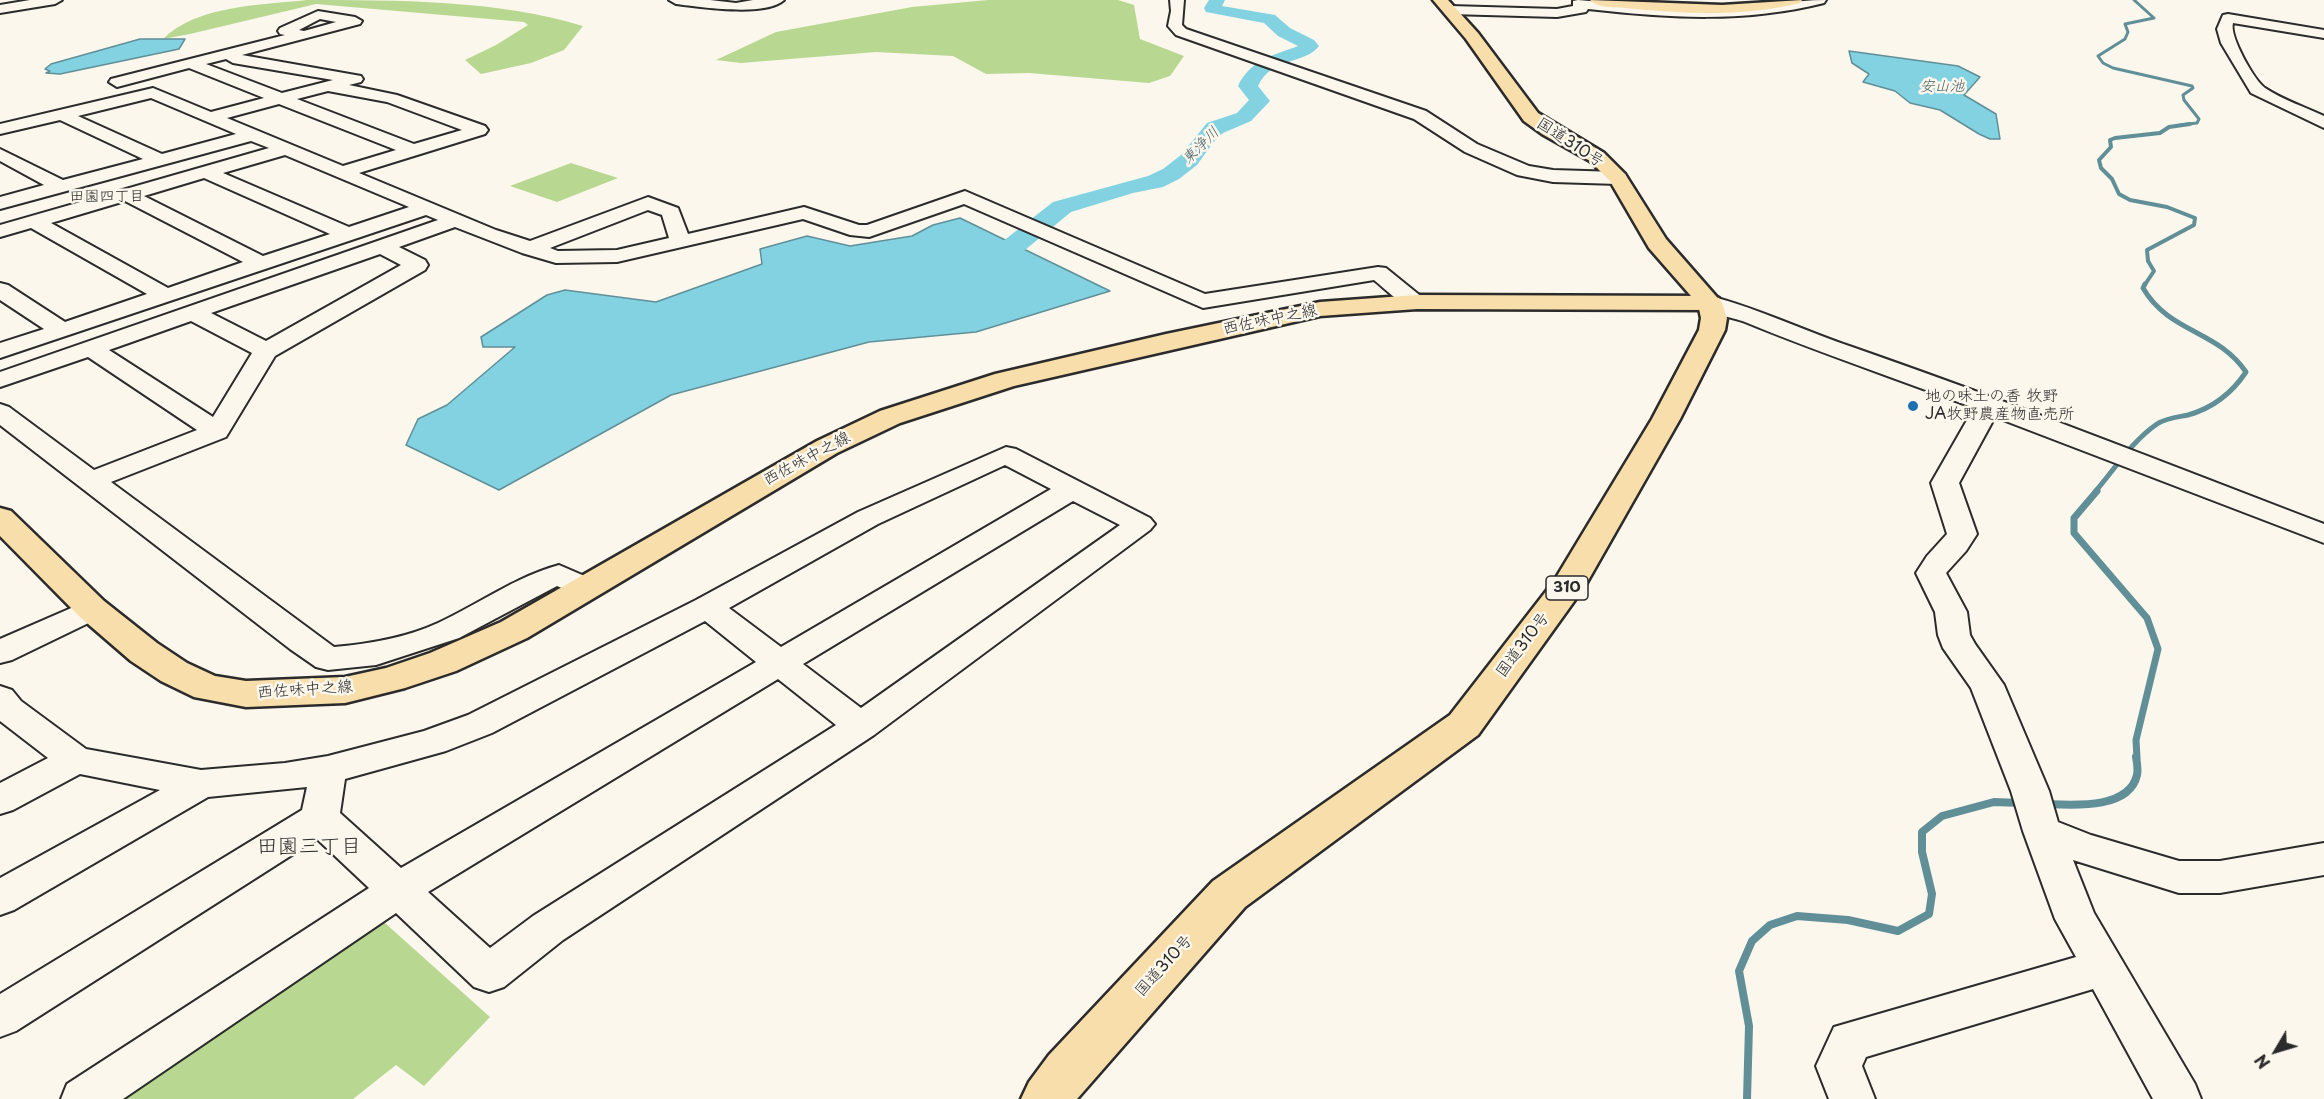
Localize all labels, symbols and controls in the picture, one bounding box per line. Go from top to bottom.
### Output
water label: 安山池 [1920,78,1964,96]
street label: 国道310号 [1533,114,1607,172]
water label: 東浄川 [1179,124,1223,168]
district label: 田園四丁目 [70,188,144,206]
street label: 西佐味中之線 [1221,301,1319,339]
place label: 地の味土の香 牧野 JA牧野農産物直売所 [1925,387,2075,425]
marker: 地の味土の香 牧野 JA牧野農産物直売所 [1906,399,1920,413]
street label: 西佐味中之線 [760,428,854,490]
road number: 310 [1546,576,1588,600]
street label: 国道310号 [1492,609,1554,681]
street label: 西佐味中之線 [256,677,354,703]
district label: 田園三丁目 [257,834,361,860]
street label: 国道310号 [1131,931,1197,1001]
north arrow [2246,1021,2306,1081]
text: N [2248,1050,2275,1074]

